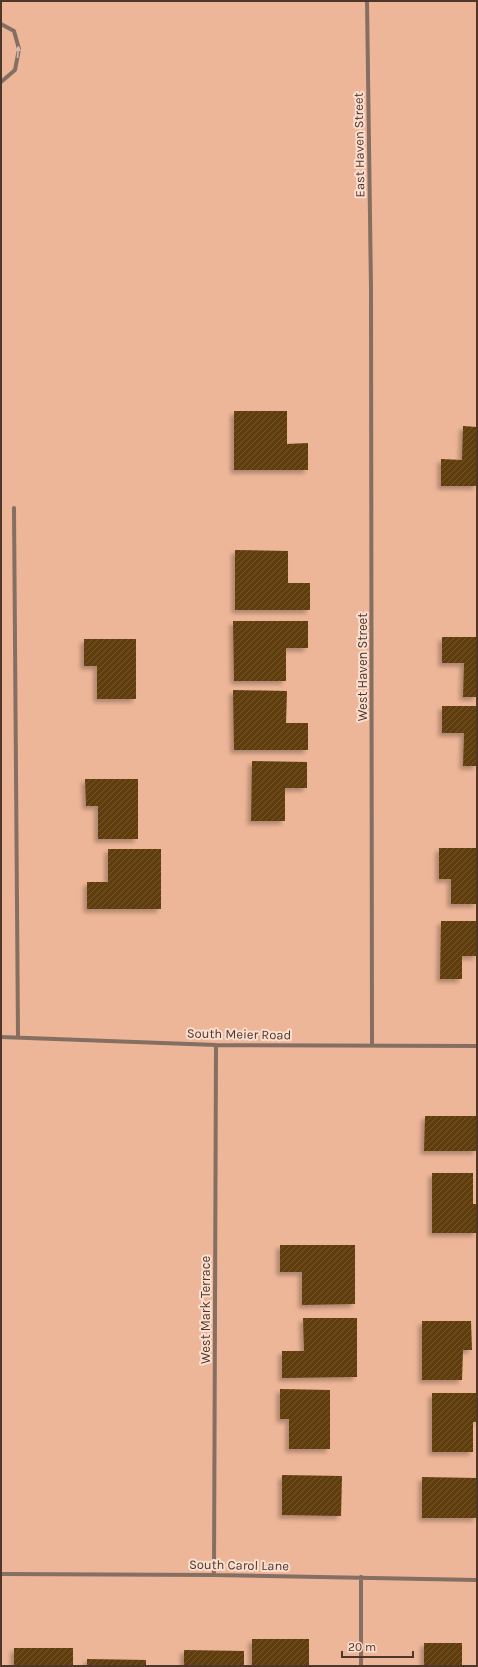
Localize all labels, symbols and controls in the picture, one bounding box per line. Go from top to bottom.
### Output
one-way arrow [14,46,21,58]
street label: East Haven Street [351,92,367,198]
street label: West Haven Street [355,613,370,721]
street label: South Meier Road [187,1026,291,1042]
street label: West Mark Terrace [198,1256,213,1364]
street label: South Carol Lane [189,1557,289,1573]
scale bar [342,1633,413,1659]
text: 20 m [348,1640,376,1654]

